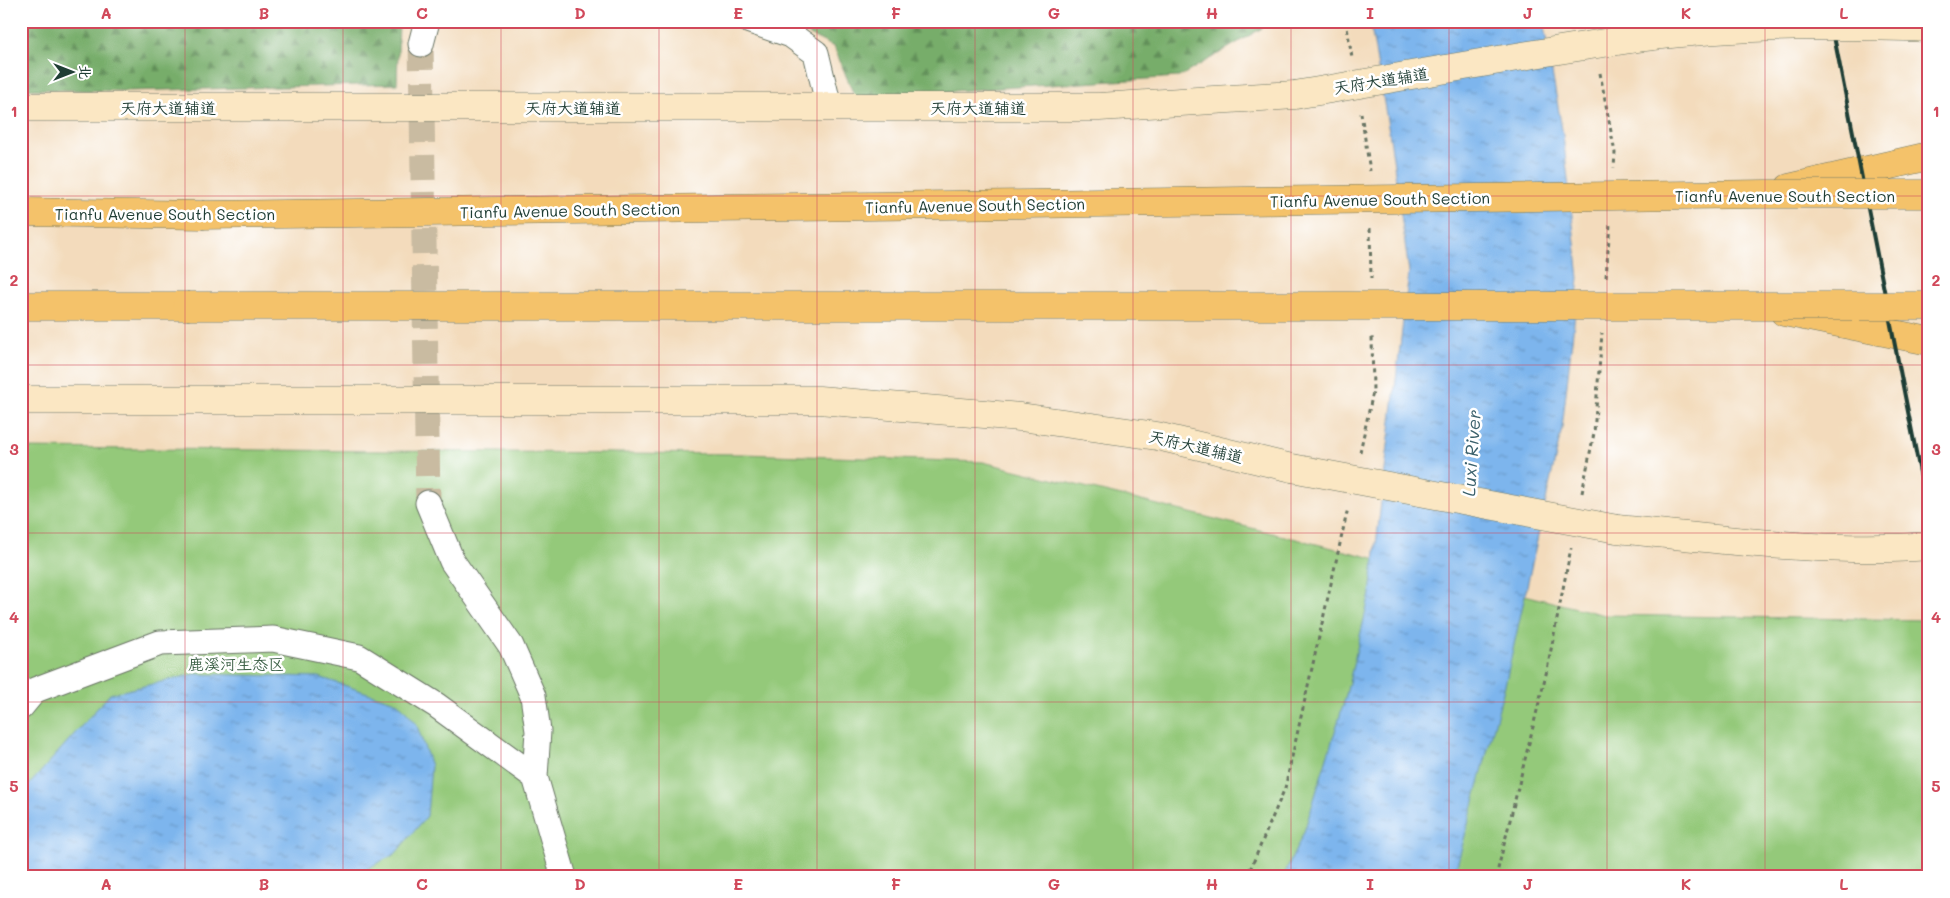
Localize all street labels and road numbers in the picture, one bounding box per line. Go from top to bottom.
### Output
street label: 天府大道辅道 [1332,62,1430,98]
street label: 天府大道辅道 [120,97,216,118]
street label: 天府大道辅道 [525,97,621,118]
street label: 天府大道辅道 [930,97,1026,118]
street label: Tianfu Avenue South Section [1675,185,1895,206]
street label: Tianfu Avenue South Section [1270,187,1490,211]
street label: Tianfu Avenue South Section [865,193,1085,217]
street label: Tianfu Avenue South Section [460,198,680,222]
street label: Tianfu Avenue South Section [55,203,275,224]
street label: 天府大道辅道 [1147,425,1245,467]

